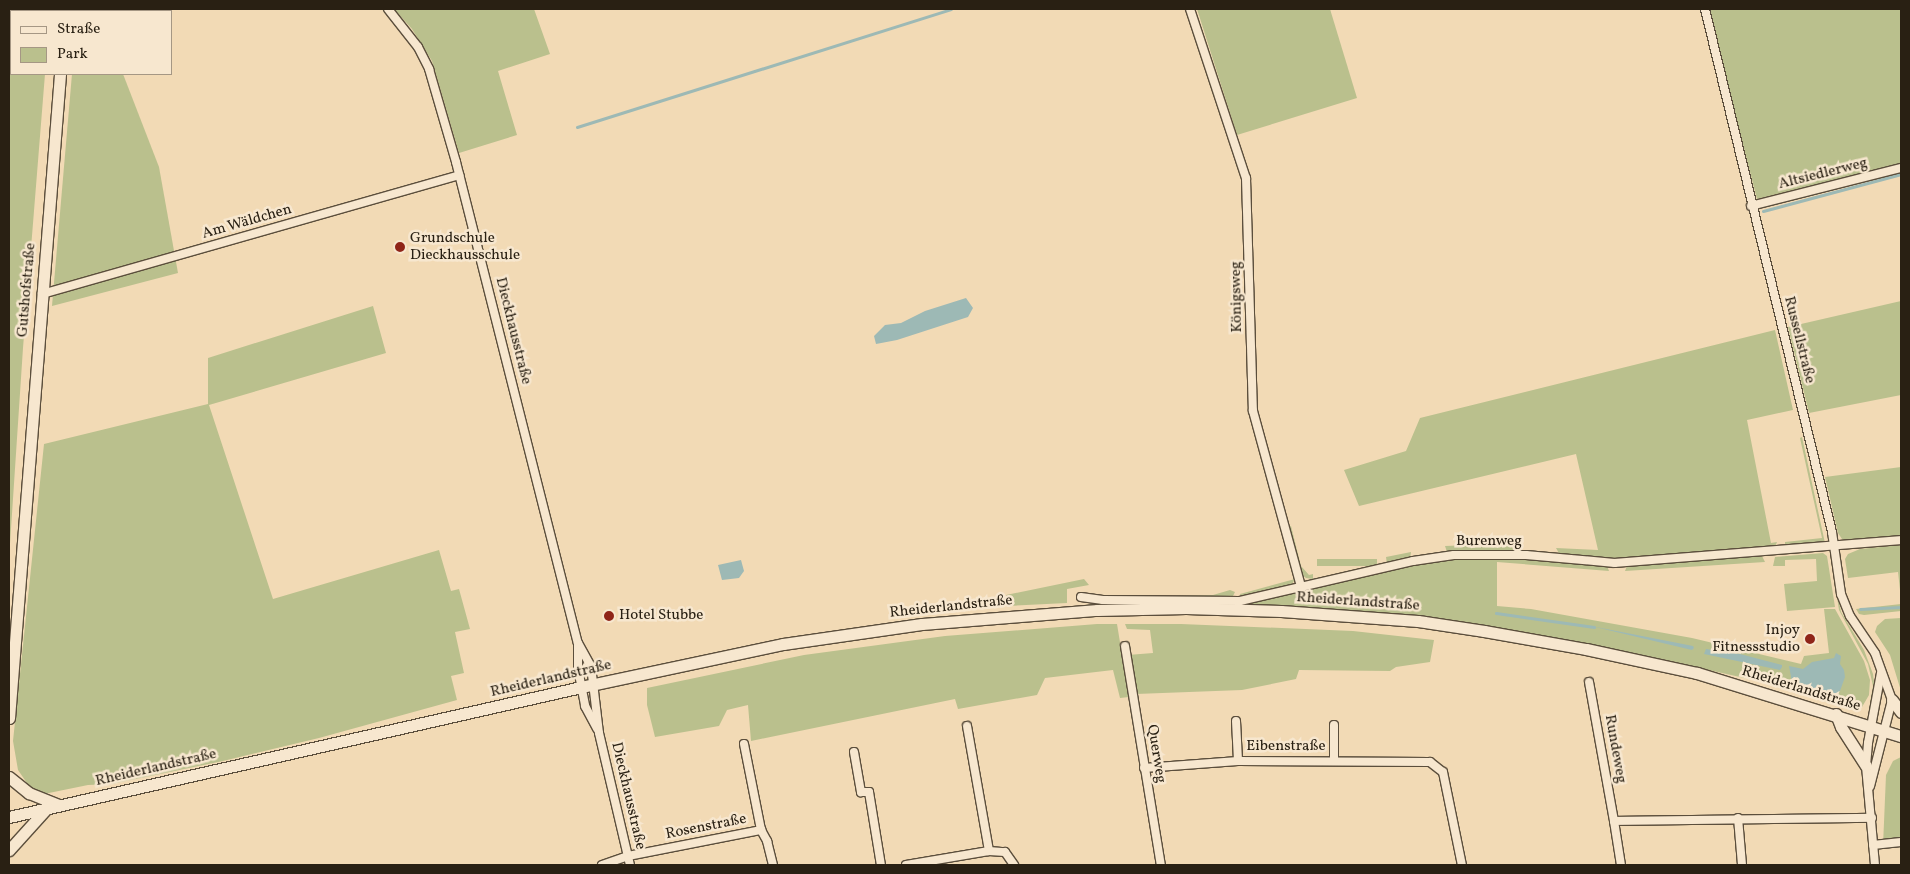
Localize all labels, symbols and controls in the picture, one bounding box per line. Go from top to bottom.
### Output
legend [10,10,172,75]
text: Straße [57,19,100,40]
text: Park [57,44,88,65]
street label: Altsiedlerweg [1777,154,1869,194]
street label: Am Wäldchen [200,201,294,243]
place label: Grundschule Dieckhausschule [410,229,520,264]
marker: Grundschule Dieckhausschule [394,241,406,253]
street label: Gutshofstraße [14,242,40,338]
street label: Königsweg [1227,261,1247,333]
street label: Dieckhausstraße [491,276,535,386]
street label: Russellstraße [1779,295,1819,385]
street label: Burenweg [1456,533,1522,551]
street label: Rheiderlandstraße [1296,589,1420,615]
street label: Rheiderlandstraße [889,592,1013,622]
place label: Hotel Stubbe [619,607,703,625]
marker: Hotel Stubbe [603,610,615,622]
place label: Injoy Fitnessstudio [1712,621,1800,656]
marker: Injoy Fitnessstudio [1804,633,1816,645]
street label: Rheiderlandstraße [489,656,613,702]
street label: Rheiderlandstraße [1739,662,1863,716]
street label: Rundeweg [1600,713,1630,785]
street label: Querweg [1142,723,1170,785]
street label: Eibenstraße [1246,738,1326,756]
street label: Dieckhausstraße [607,740,649,852]
street label: Rheiderlandstraße [94,745,218,791]
street label: Rosenstraße [664,810,748,844]

